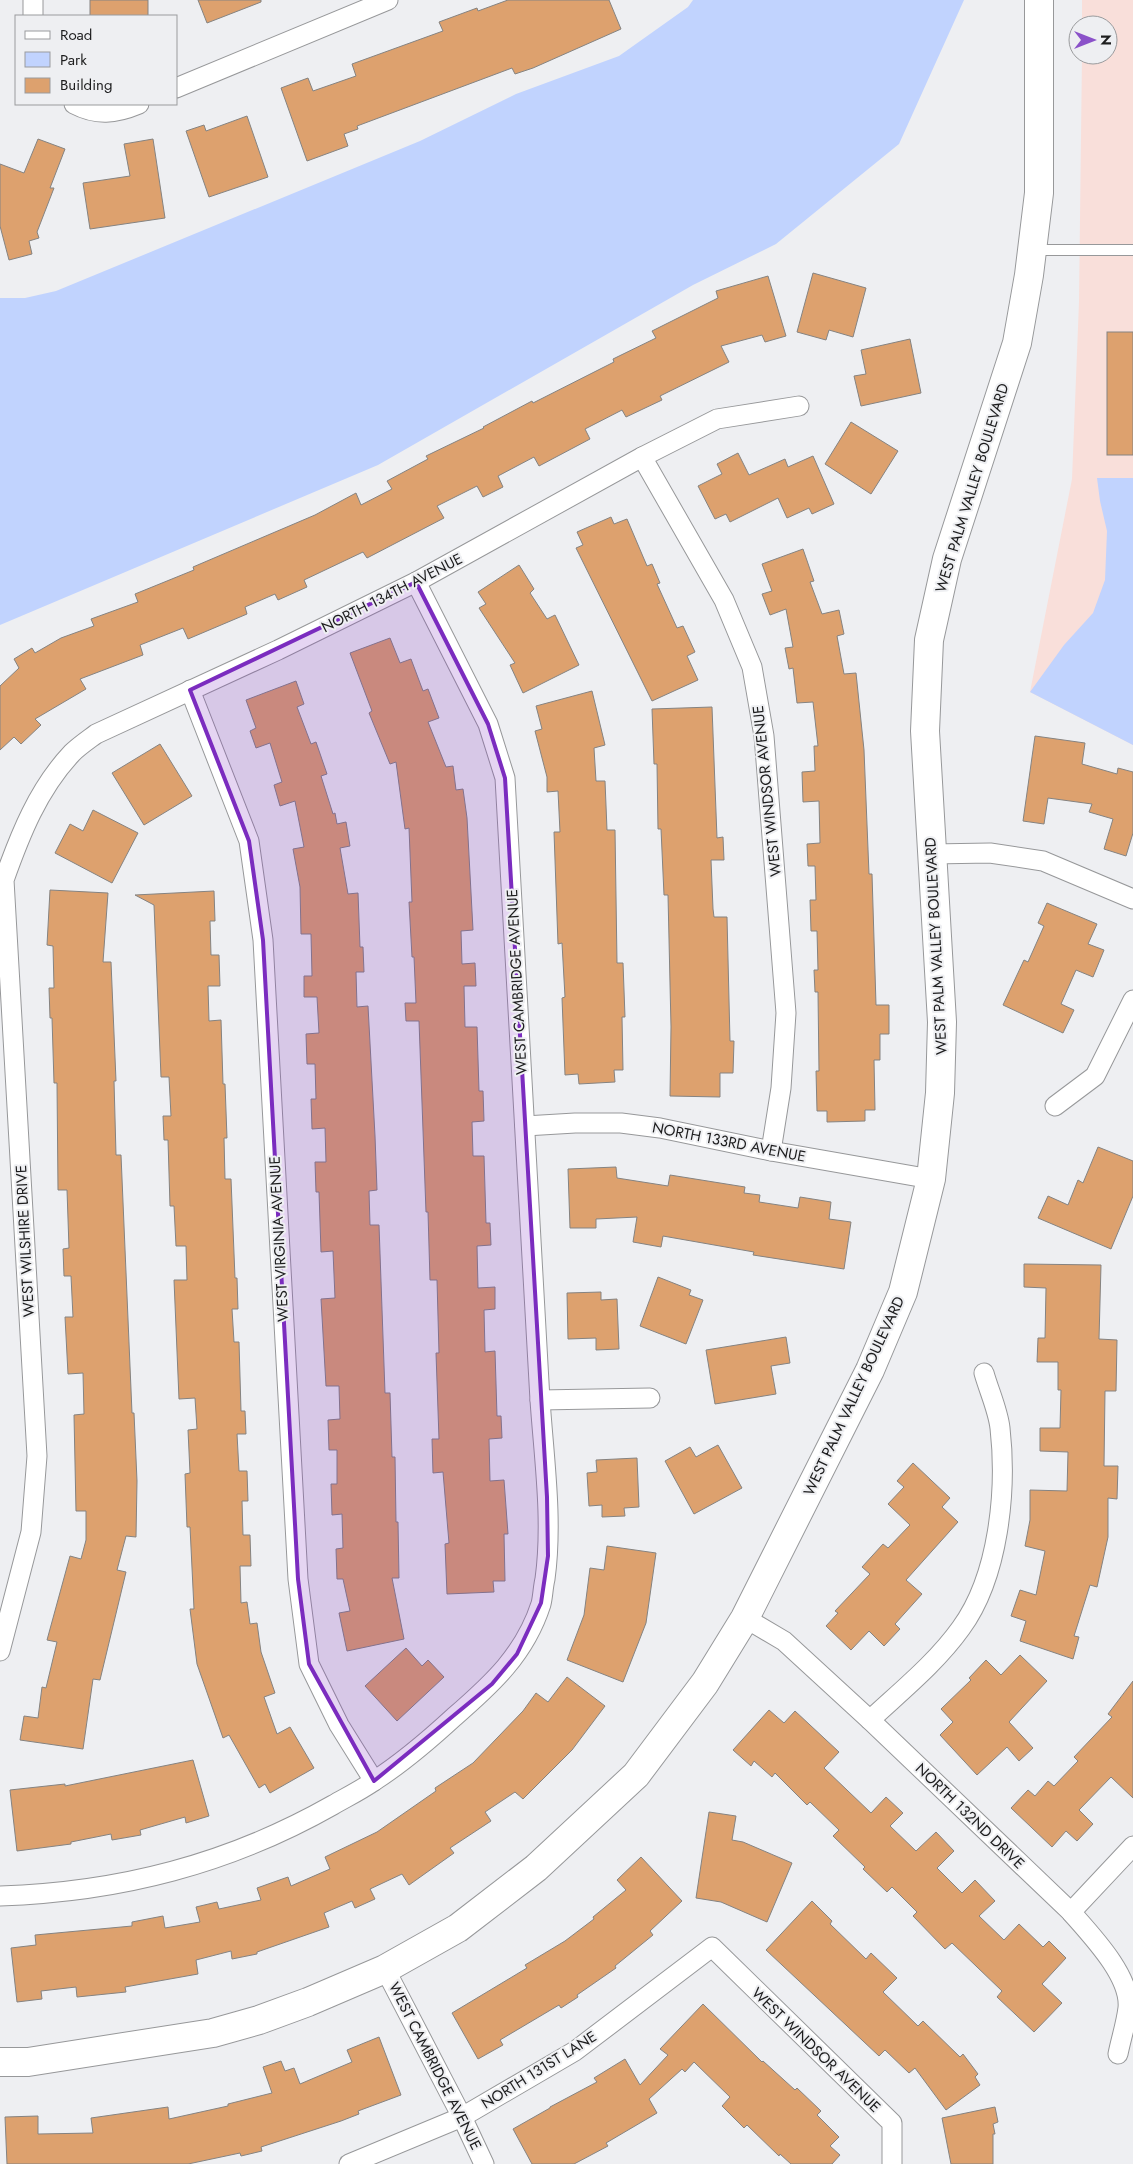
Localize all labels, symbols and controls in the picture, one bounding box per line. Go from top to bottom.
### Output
legend [15,15,178,105]
north arrow [1068,15,1118,65]
text: Road [60,24,92,46]
text: N [1096,34,1116,46]
text: Park [60,49,87,71]
text: Building [60,74,112,96]
street label: WEST PALM VALLEY BOULEVARD [930,381,1014,595]
street label: NORTH 134TH AVENUE [318,548,466,638]
street label: WEST WINDSOR AVENUE [747,704,787,878]
street label: WEST PALM VALLEY BOULEVARD [919,837,953,1055]
street label: WEST CAMBRIDGE AVENUE [501,889,533,1075]
street label: NORTH 133RD AVENUE [650,1116,808,1168]
street label: WEST VIRGINIA AVENUE [264,1156,294,1322]
street label: WEST WILSHIRE DRIVE [10,1164,40,1318]
street label: WEST PALM VALLEY BOULEVARD [798,1293,910,1499]
street label: NORTH 132ND DRIVE [910,1758,1030,1874]
street label: WEST CAMBRIDGE AVENUE [383,1978,487,2154]
street label: WEST WINDSOR AVENUE [747,1982,885,2118]
street label: NORTH 131ST LANE [477,2026,601,2114]

